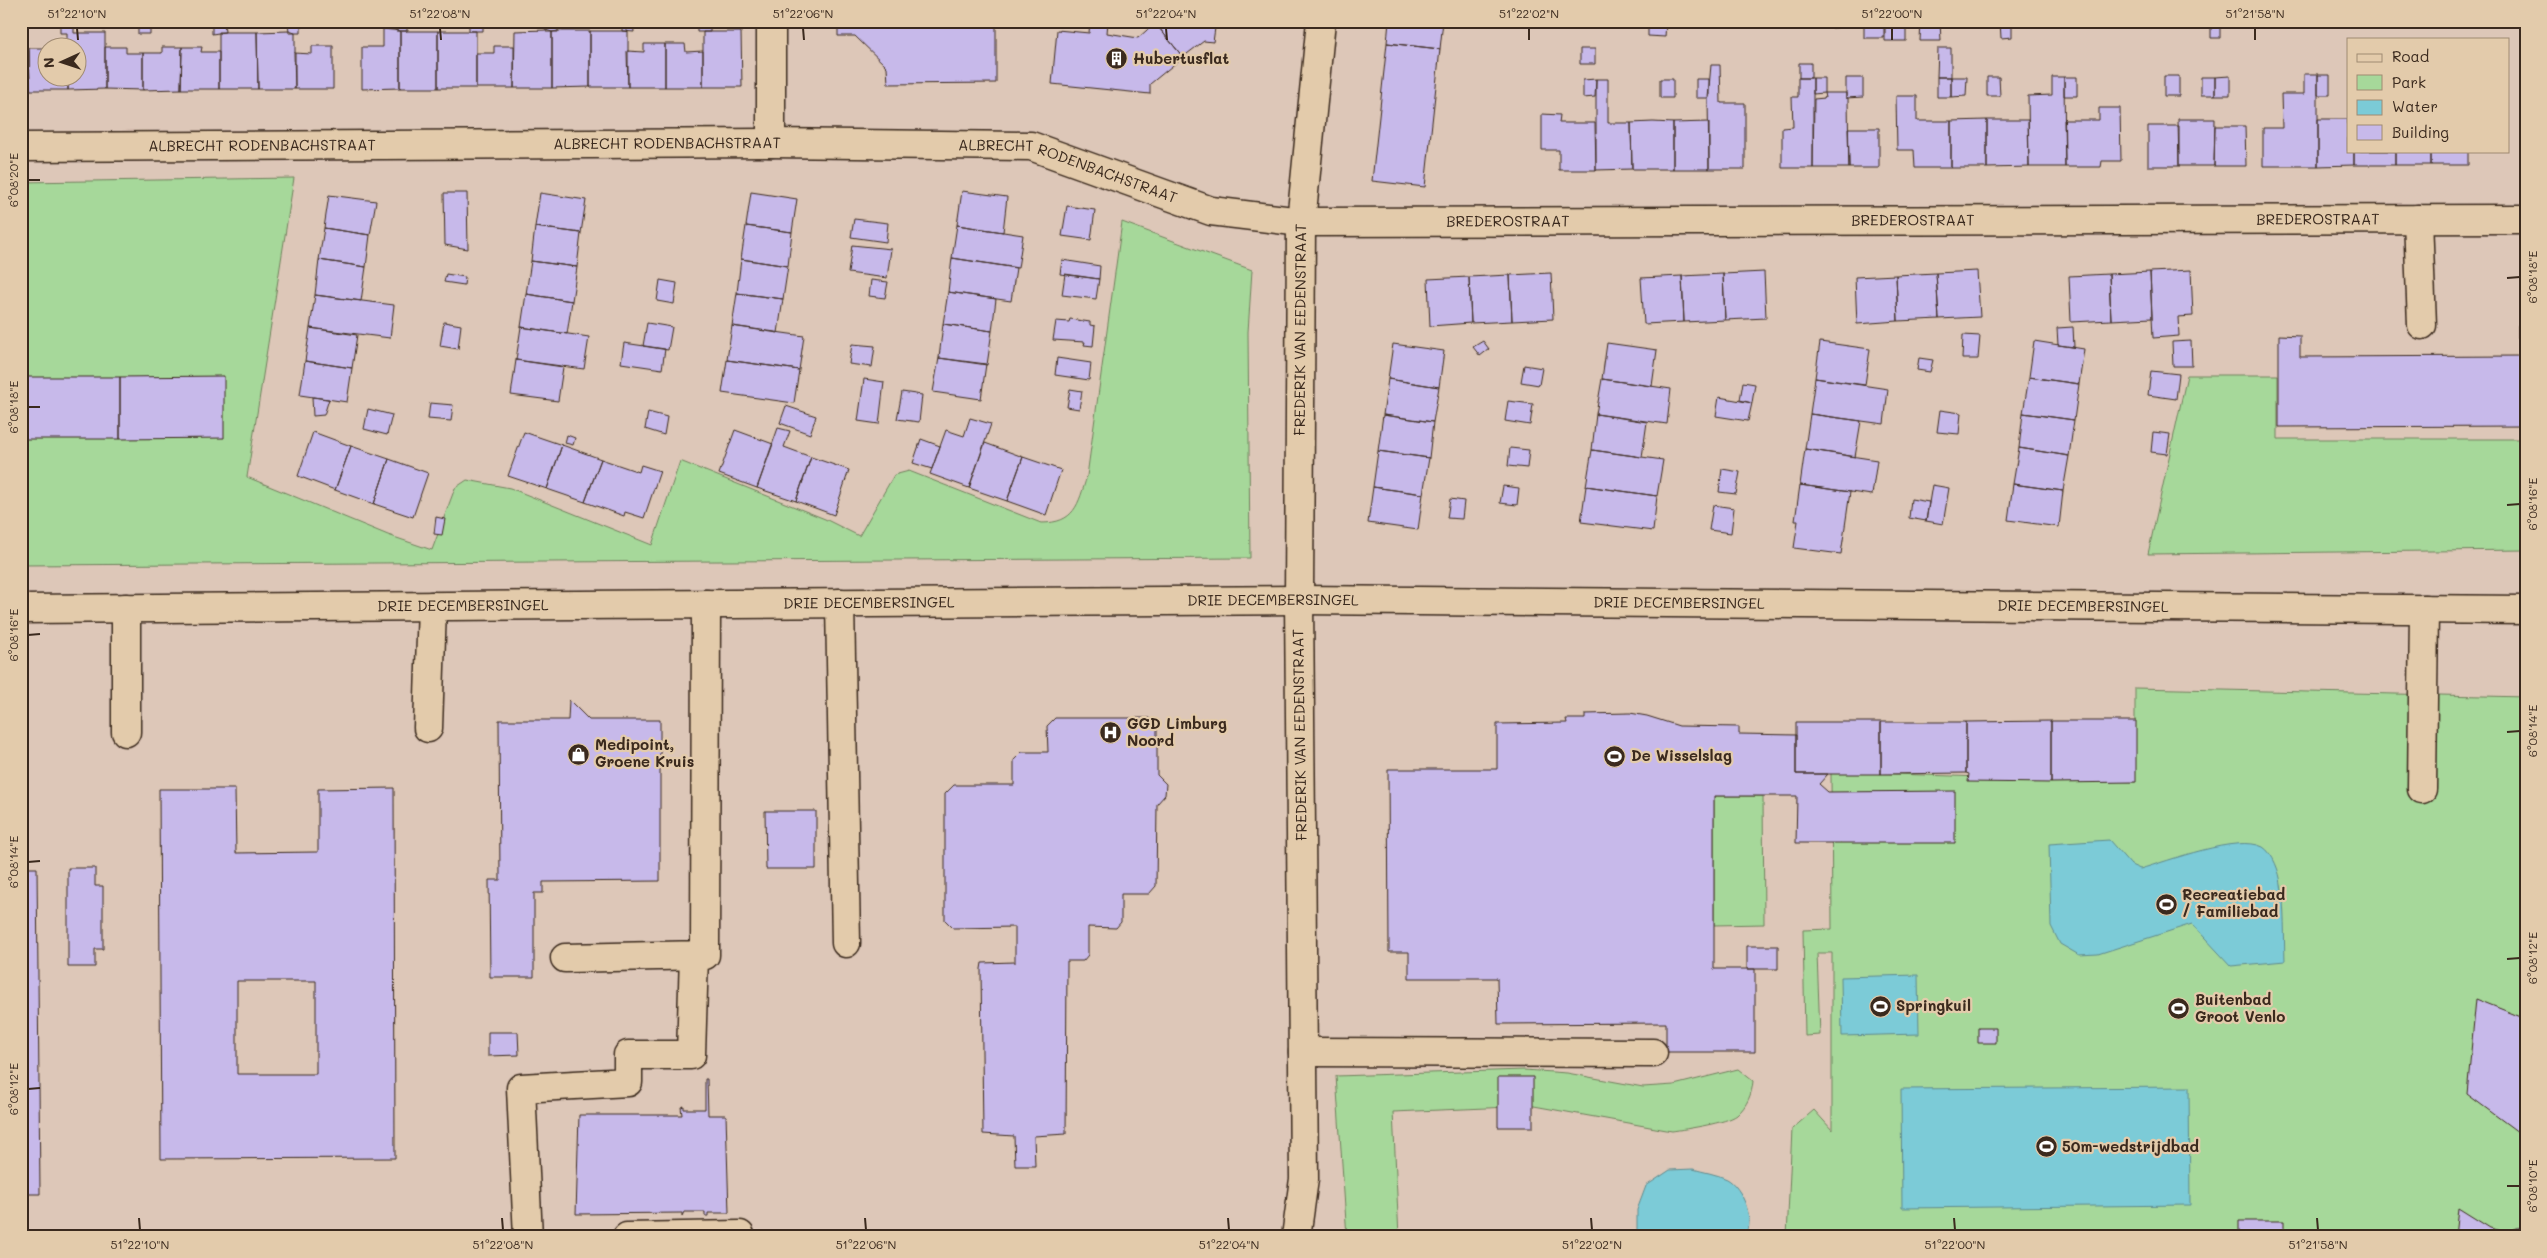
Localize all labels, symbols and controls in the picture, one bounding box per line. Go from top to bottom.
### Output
text: 51°22'10"N [48,5,106,21]
text: 51°22'08"N [410,5,470,21]
text: 51°22'06"N [773,5,833,21]
text: 51°22'04"N [1136,5,1196,21]
text: 51°22'02"N [1499,5,1559,21]
text: 51°22'00"N [1862,5,1922,21]
text: 51°21'58"N [2225,5,2285,21]
north arrow [38,38,88,88]
legend [2347,38,2510,152]
text: Road [2392,46,2429,66]
building icon: Hubertusflat [1105,47,1129,71]
place label: Hubertusflat [1133,48,1229,68]
text: N [39,57,58,69]
text: Park [2392,72,2426,92]
text: Water [2392,96,2438,116]
text: Building [2392,122,2449,142]
street label: ALBRECHT RODENBACHSTRAAT [553,132,781,153]
street label: ALBRECHT RODENBACHSTRAAT [148,134,376,155]
street label: ALBRECHT RODENBACHSTRAAT [958,134,1180,207]
text: 6°08'20"E [5,153,21,207]
street label: BREDEROSTRAAT [2256,208,2380,229]
street label: BREDEROSTRAAT [1851,209,1975,230]
street label: BREDEROSTRAAT [1446,210,1570,231]
street label: FREDERIK VAN EEDENSTRAAT [1289,223,1310,436]
text: 6°08'18"E [2524,250,2540,303]
text: 6°08'18"E [5,380,21,433]
text: 6°08'16"E [2524,477,2540,530]
street label: DRIE DECEMBERSINGEL [1187,589,1359,610]
street label: DRIE DECEMBERSINGEL [783,591,955,613]
street label: DRIE DECEMBERSINGEL [1593,591,1765,613]
street label: DRIE DECEMBERSINGEL [377,594,549,615]
street label: DRIE DECEMBERSINGEL [1997,595,2169,616]
text: 6°08'16"E [5,608,21,661]
street label: FREDERIK VAN EEDENSTRAAT [1287,629,1311,841]
text: 6°08'14"E [2524,705,2540,757]
place label: GGD Limburg Noord [1127,713,1227,750]
hospital icon: GGD Limburg Noord [1099,721,1123,745]
place label: Medipoint, Groene Kruis [595,734,694,771]
shop icon: Medipoint, Groene Kruis [567,742,591,766]
sports icon: De Wisselslag [1603,744,1627,768]
place label: De Wisselslag [1631,745,1732,765]
text: 6°08'14"E [5,836,21,888]
place label: Recreatiebad / Familiebad [2182,884,2286,921]
sports icon: Recreatiebad / Familiebad [2154,892,2178,916]
text: 6°08'12"E [2524,932,2540,984]
place label: Buitenbad Groot Venlo [2195,989,2285,1026]
sports icon: Springkuil [1868,994,1892,1018]
place label: Springkuil [1896,995,1971,1015]
sports icon: Buitenbad Groot Venlo [2167,997,2191,1021]
text: 6°08'12"E [5,1063,21,1115]
sports icon: 50m-wedstrijdbad [2034,1135,2058,1159]
place label: 50m-wedstrijdbad [2062,1136,2200,1156]
text: 6°08'10"E [2524,1159,2540,1213]
text: 51°22'10"N [111,1236,169,1252]
text: 51°22'08"N [473,1236,533,1252]
text: 51°22'06"N [836,1236,896,1252]
text: 51°22'04"N [1199,1236,1259,1252]
text: 51°22'02"N [1562,1236,1622,1252]
text: 51°22'00"N [1925,1236,1985,1252]
text: 51°21'58"N [2288,1236,2348,1252]

